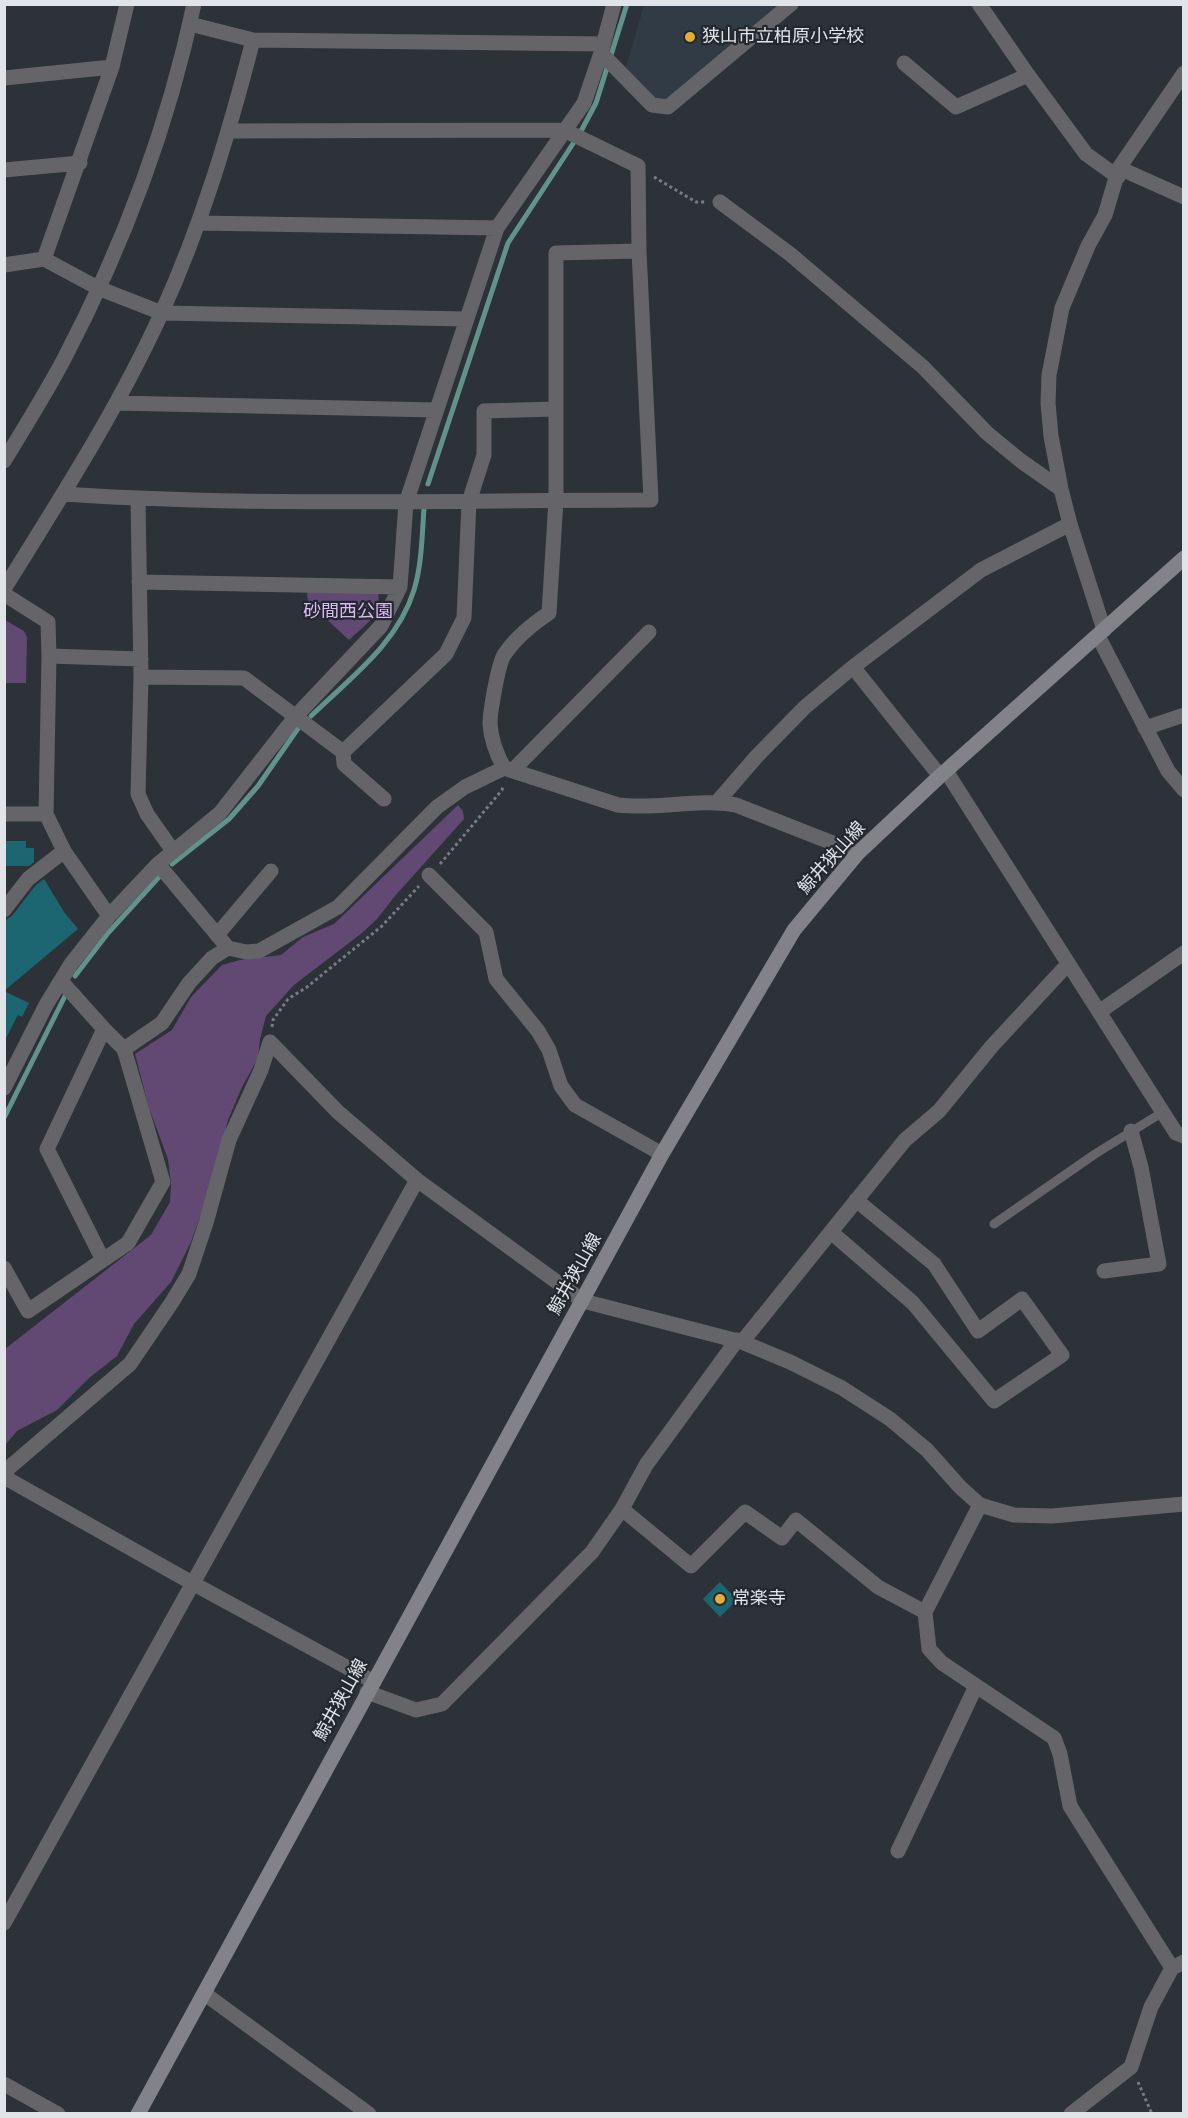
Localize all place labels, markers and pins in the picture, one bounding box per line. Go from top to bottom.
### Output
place label: 狭山市立柏原小学校 [702,26,864,48]
marker: 狭山市立柏原小学校 [683,30,697,44]
place label: 常楽寺 [732,1588,786,1610]
marker: 常楽寺 [713,1592,727,1606]

